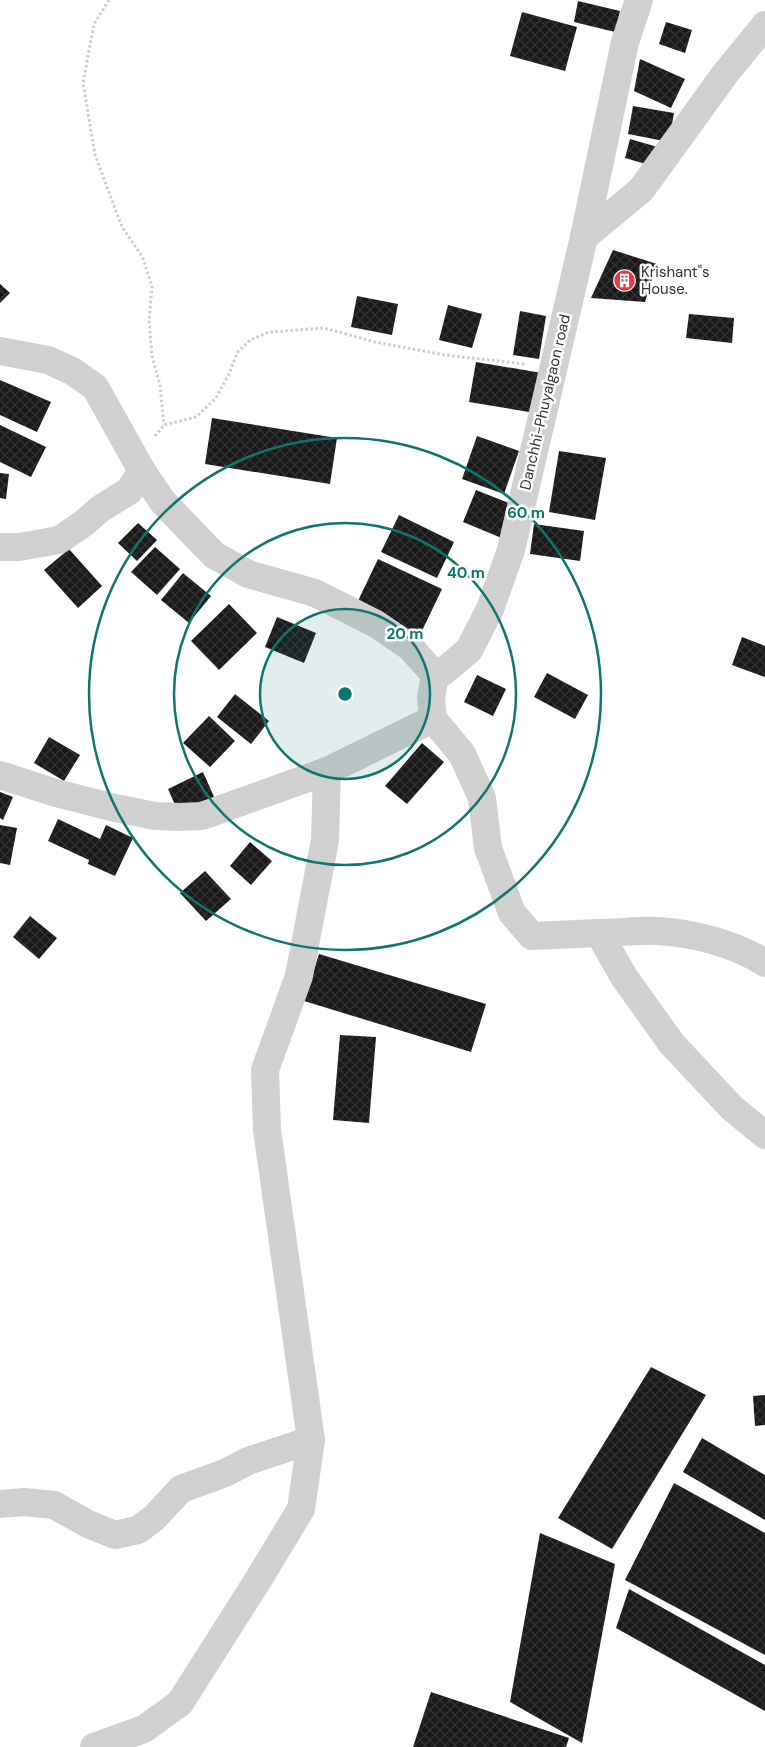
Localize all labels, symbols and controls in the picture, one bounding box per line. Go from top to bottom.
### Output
place label: Krishant"s House. [641,262,710,299]
building icon: Krishant"s House. [613,269,637,293]
street label: Danchhi-Phuyalgaon road [515,312,575,492]
text: 60 m [507,503,545,523]
text: 40 m [447,563,485,583]
text: 20 m [387,624,423,644]
centre of rings [336,685,354,703]

